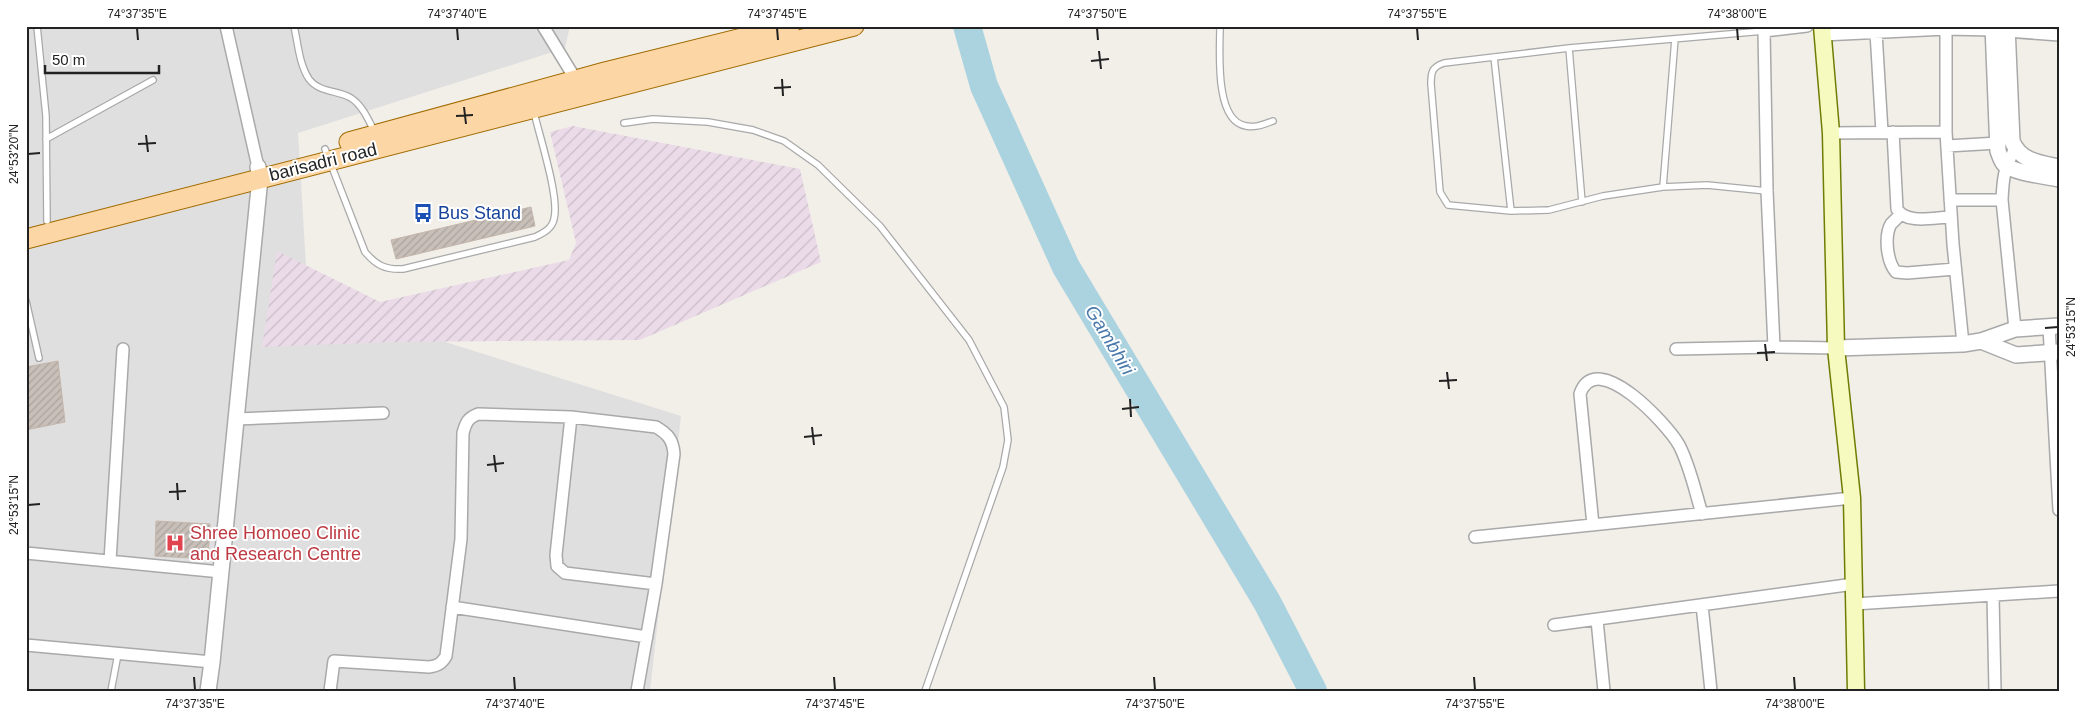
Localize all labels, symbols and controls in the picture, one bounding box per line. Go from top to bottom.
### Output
text: 74°37'35"E [107,7,167,21]
text: 74°37'40"E [427,7,487,21]
text: 74°37'45"E [747,7,807,21]
text: 74°37'50"E [1067,7,1127,21]
text: 74°37'55"E [1387,7,1447,21]
text: 74°38'00"E [1707,7,1767,21]
scale bar [45,42,159,74]
text: 50 m [52,51,85,68]
text: 24°53'20"N [7,124,21,184]
street label: barisadri road [267,139,379,185]
bus stop icon: Bus Stand [412,202,434,224]
place label: Bus Stand [438,203,521,223]
text: 24°53'15"N [2064,297,2078,357]
water label: Gambhiri [1081,302,1139,379]
text: 24°53'15"N [7,475,21,535]
place label: Shree Homoeo Clinic and Research Centre [190,523,361,564]
hospital icon: Shree Homoeo Clinic and Research Centre [164,532,186,554]
text: 74°37'35"E [165,697,225,711]
text: 74°37'40"E [485,697,545,711]
text: 74°37'45"E [805,697,865,711]
text: 74°37'50"E [1125,697,1185,711]
text: 74°37'55"E [1445,697,1505,711]
text: 74°38'00"E [1765,697,1825,711]

